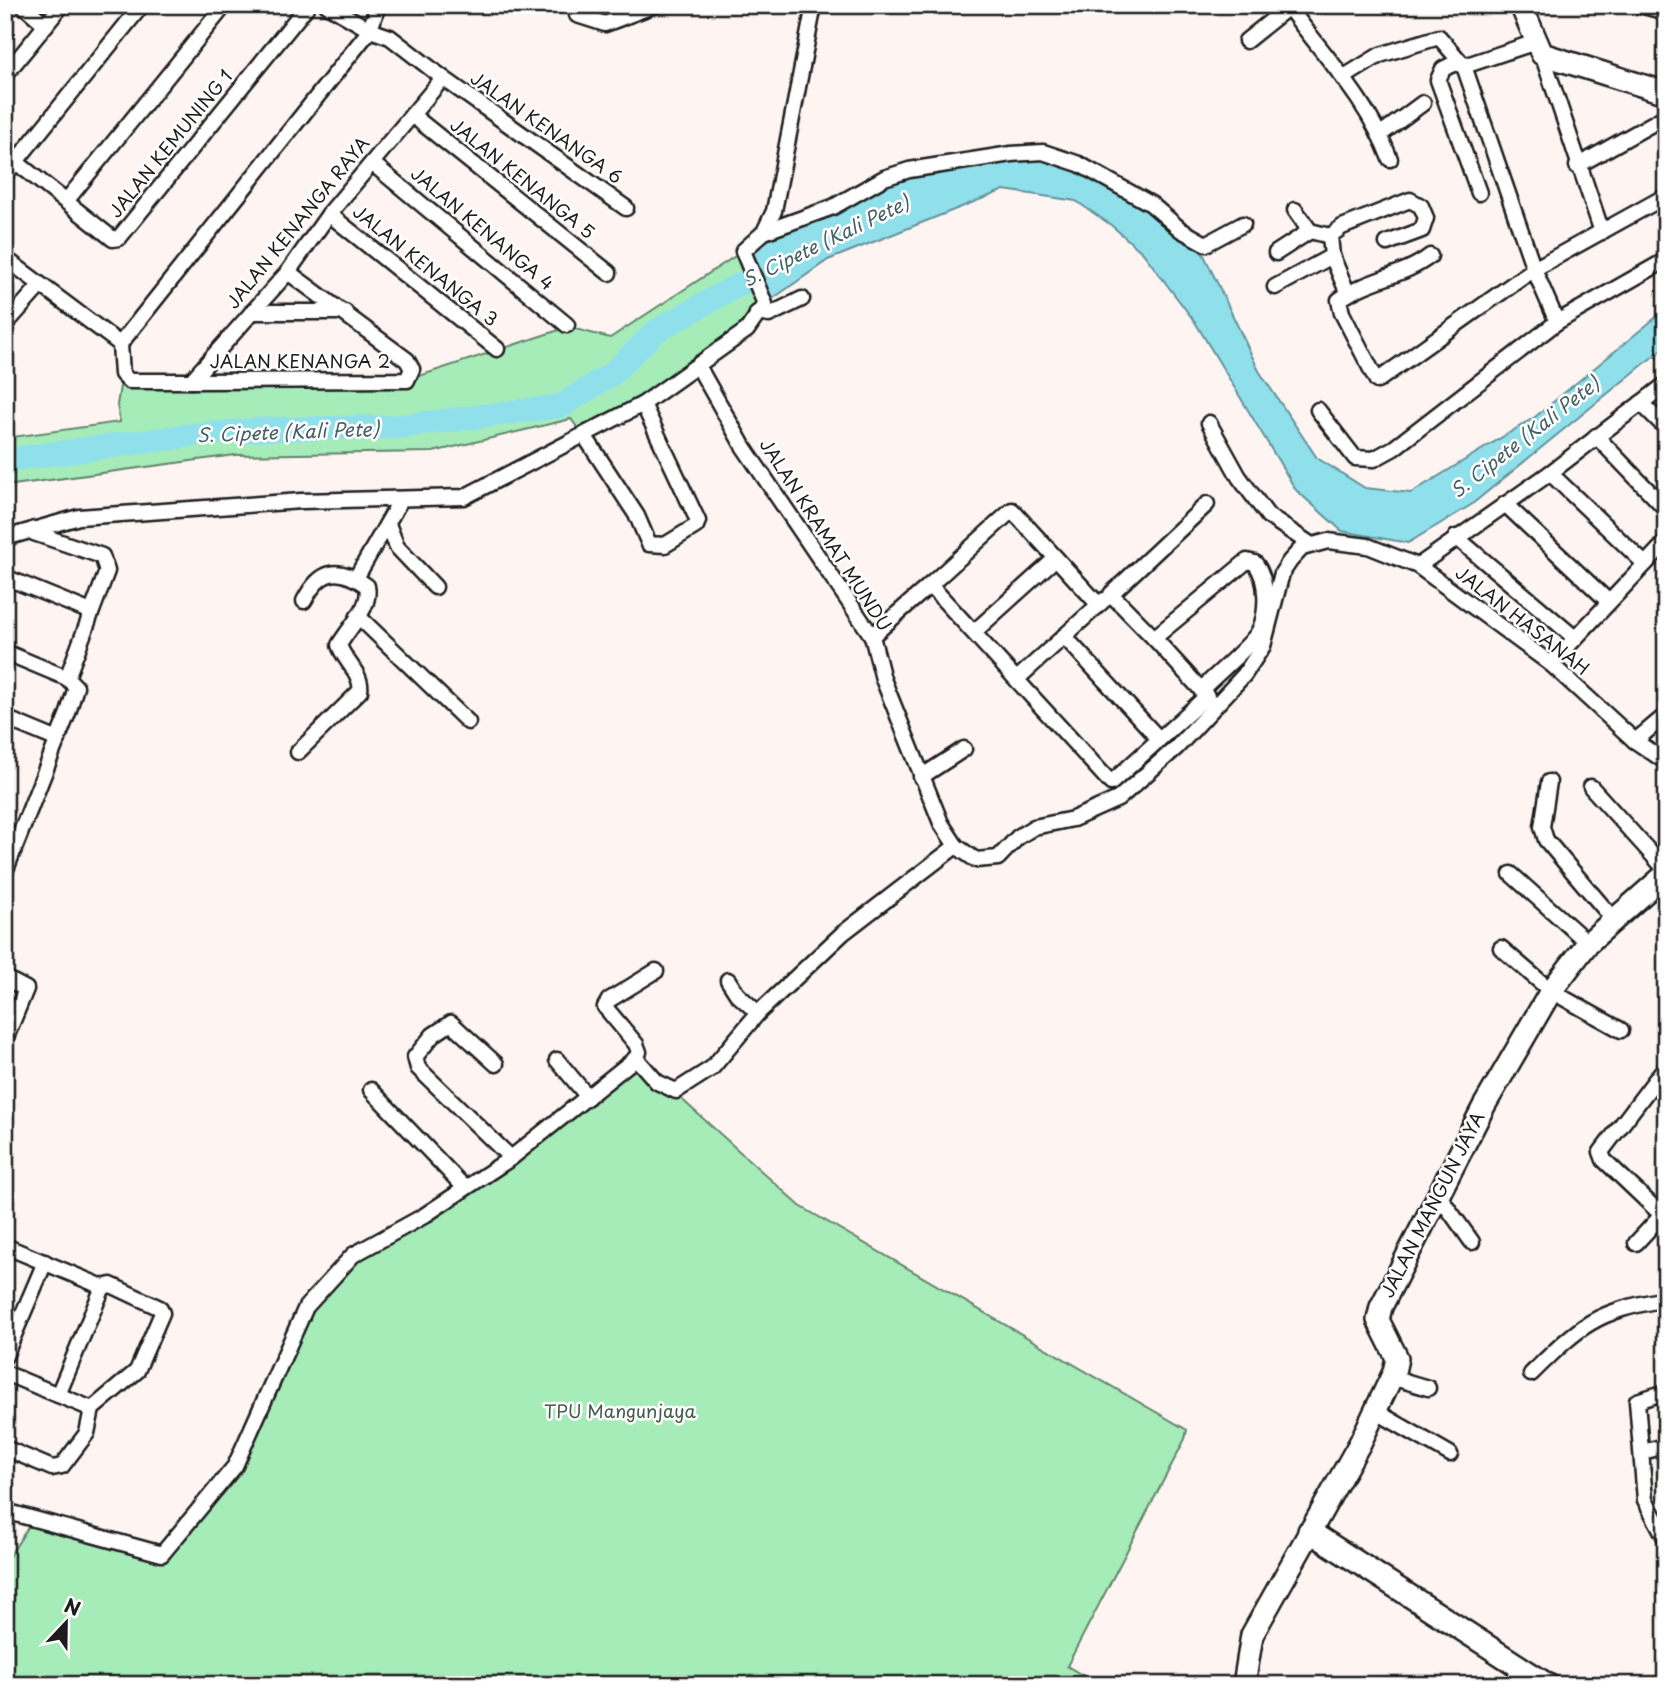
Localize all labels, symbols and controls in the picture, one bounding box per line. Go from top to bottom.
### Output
street label: JALAN KEMUNING 1 [102,63,238,223]
street label: JALAN KENANGA 6 [465,64,628,190]
street label: JALAN KENANGA 5 [445,111,601,245]
street label: JALAN KENANGA RAYA [219,130,375,314]
street label: JALAN KENANGA 4 [405,160,560,296]
water label: S. Cipete (Kali Pete) [738,187,915,293]
street label: JALAN KENANGA 3 [347,198,504,332]
street label: JALAN KENANGA 2 [210,347,390,374]
water label: S. Cipete (Kali Pete) [1444,368,1606,503]
water label: S. Cipete (Kali Pete) [196,414,381,448]
street label: JALAN KRAMAT MUNDU [754,433,899,636]
street label: JALAN HASANAH [1450,559,1596,681]
street label: JALAN MANGUN JAYA [1373,1107,1490,1302]
park label: TPU Mangunjaya [544,1397,697,1424]
north arrow [32,1588,102,1658]
text: N [61,1591,85,1622]

